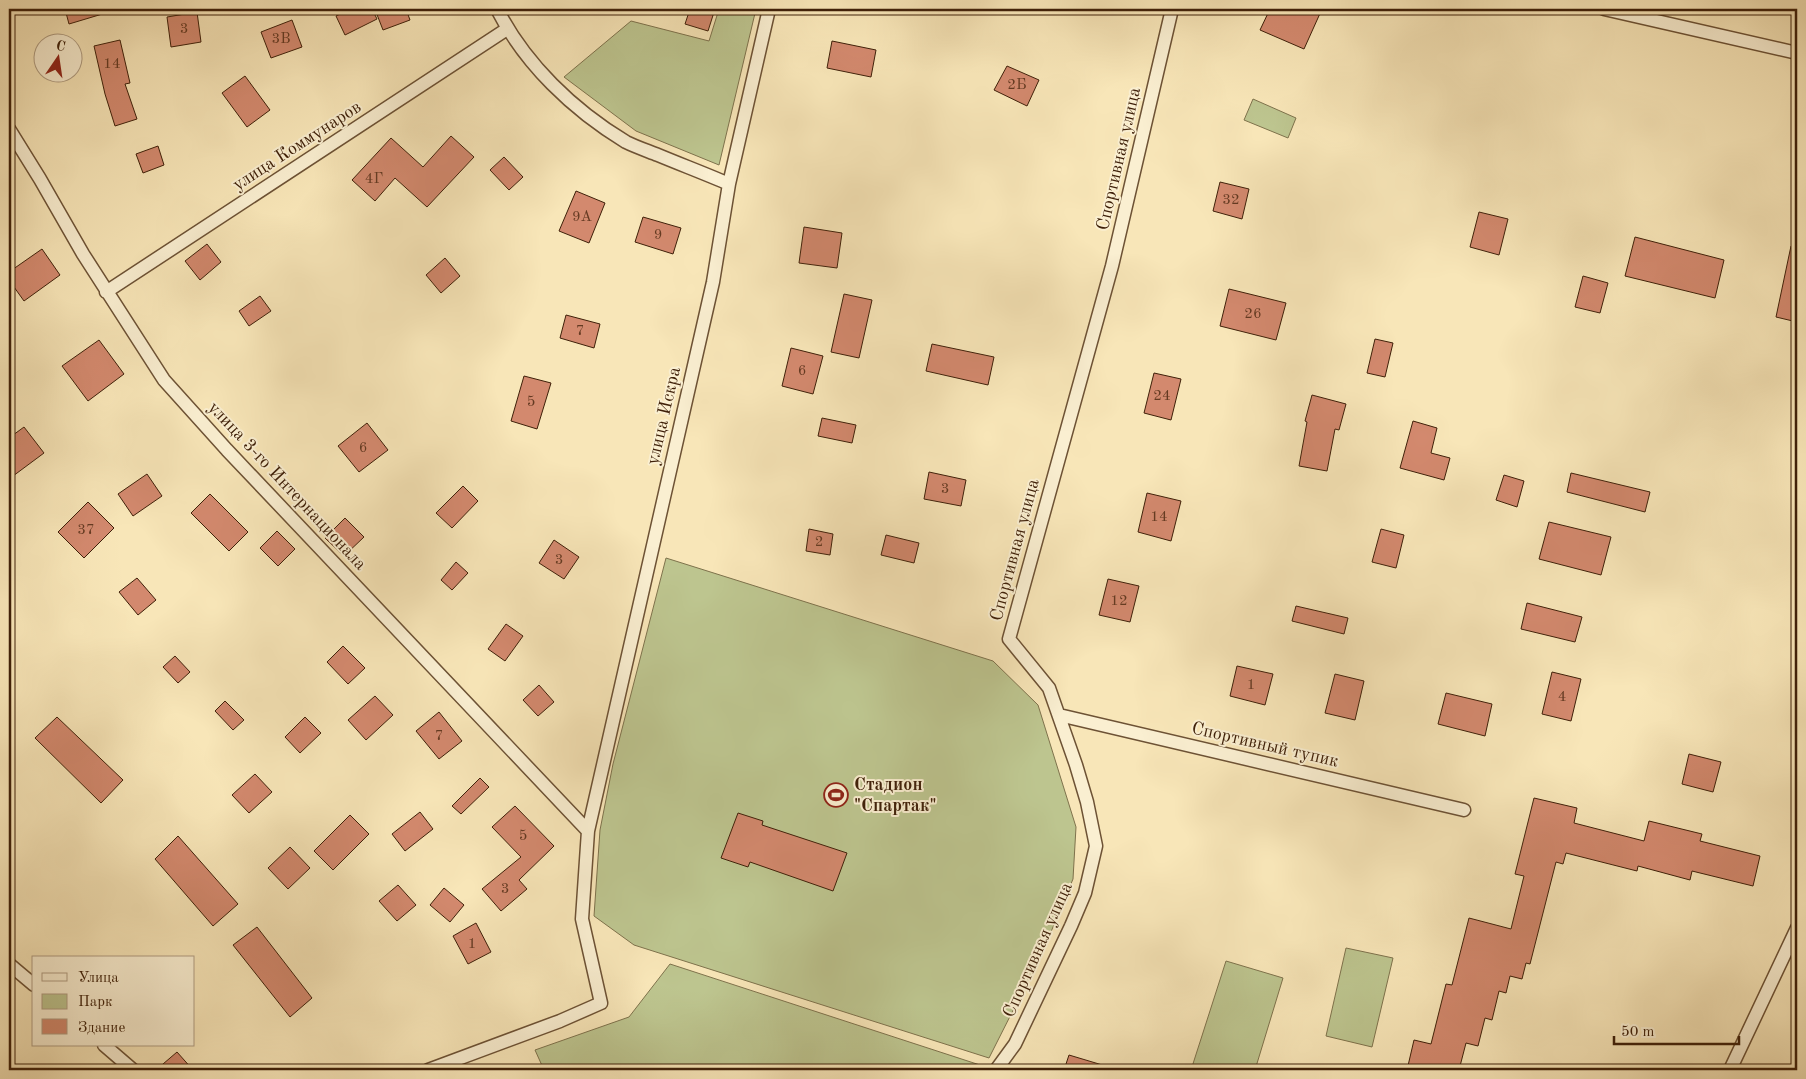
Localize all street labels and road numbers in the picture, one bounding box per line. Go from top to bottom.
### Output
street label: Спортивная улица [1094,86,1144,232]
street label: улица Коммунаров [230,98,364,194]
street label: улица Искра [644,365,684,467]
street label: улица 3-го Интернационала [204,398,370,574]
street label: Спортивная улица [987,477,1043,623]
street label: Спортивный тупик [1190,719,1340,771]
street label: Спортивная улица [1000,879,1076,1020]

